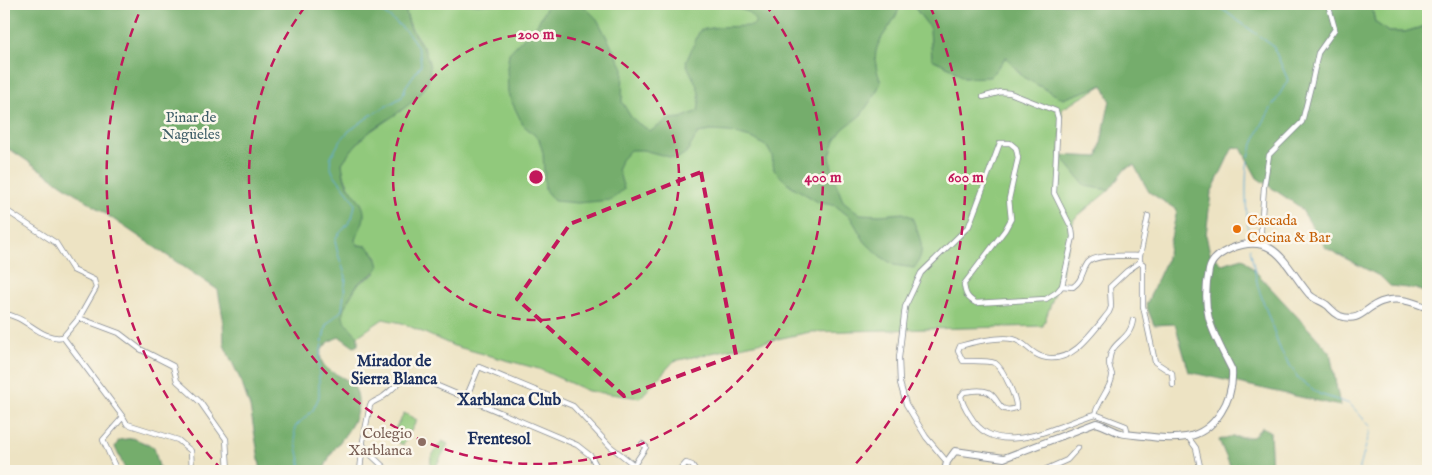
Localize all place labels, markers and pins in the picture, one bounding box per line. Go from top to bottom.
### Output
centre of rings [527,168,545,186]
place label: Cascada Cocina & Bar [1247,211,1331,247]
marker: Cascada Cocina & Bar [1231,223,1243,235]
place label: Colegio Xarblanca [348,424,413,460]
marker: Colegio Xarblanca [416,436,428,448]

